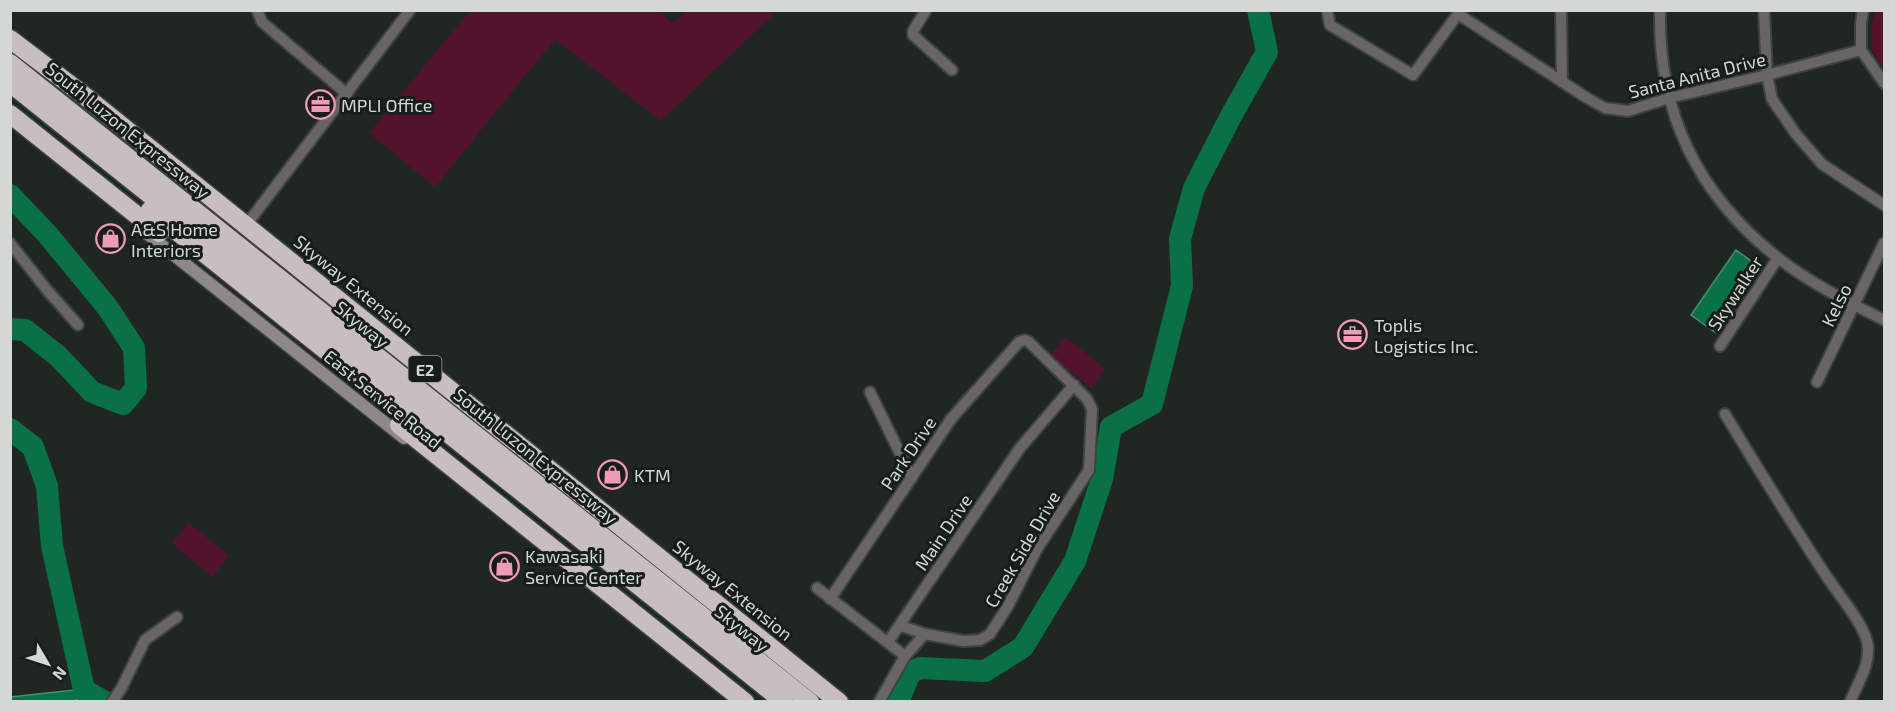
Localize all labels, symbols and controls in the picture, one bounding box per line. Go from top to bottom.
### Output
street label: Santa Anita Drive [1626,47,1768,103]
street label: South Luzon Expressway [42,57,215,203]
office icon: MPLI Office [304,89,336,121]
place label: MPLI Office [341,94,432,116]
place label: A&S Home Interiors [131,218,218,261]
shop icon: A&S Home Interiors [94,223,126,255]
street label: Skyway Extension [290,230,418,340]
street label: Skywalker [1703,252,1767,334]
street label: Kelso [1816,280,1856,330]
street label: Skyway [331,296,393,352]
place label: Toplis Logistics Inc. [1374,314,1478,357]
office icon: Toplis Logistics Inc. [1337,319,1369,351]
street label: East Service Road [320,345,446,453]
road number: E2 [408,356,442,382]
street label: South Luzon Expressway [450,383,623,529]
street label: Park Drive [876,412,940,494]
shop icon: KTM [597,459,629,491]
place label: KTM [634,464,671,486]
street label: Creek Side Drive [980,487,1064,611]
street label: Main Drive [909,490,977,574]
street label: Skyway Extension [669,535,797,645]
place label: Kawasaki Service Center [525,545,642,588]
shop icon: Kawasaki Service Center [488,550,520,582]
street label: Skyway [711,600,773,656]
north arrow [18,634,78,694]
text: N [49,663,71,684]

